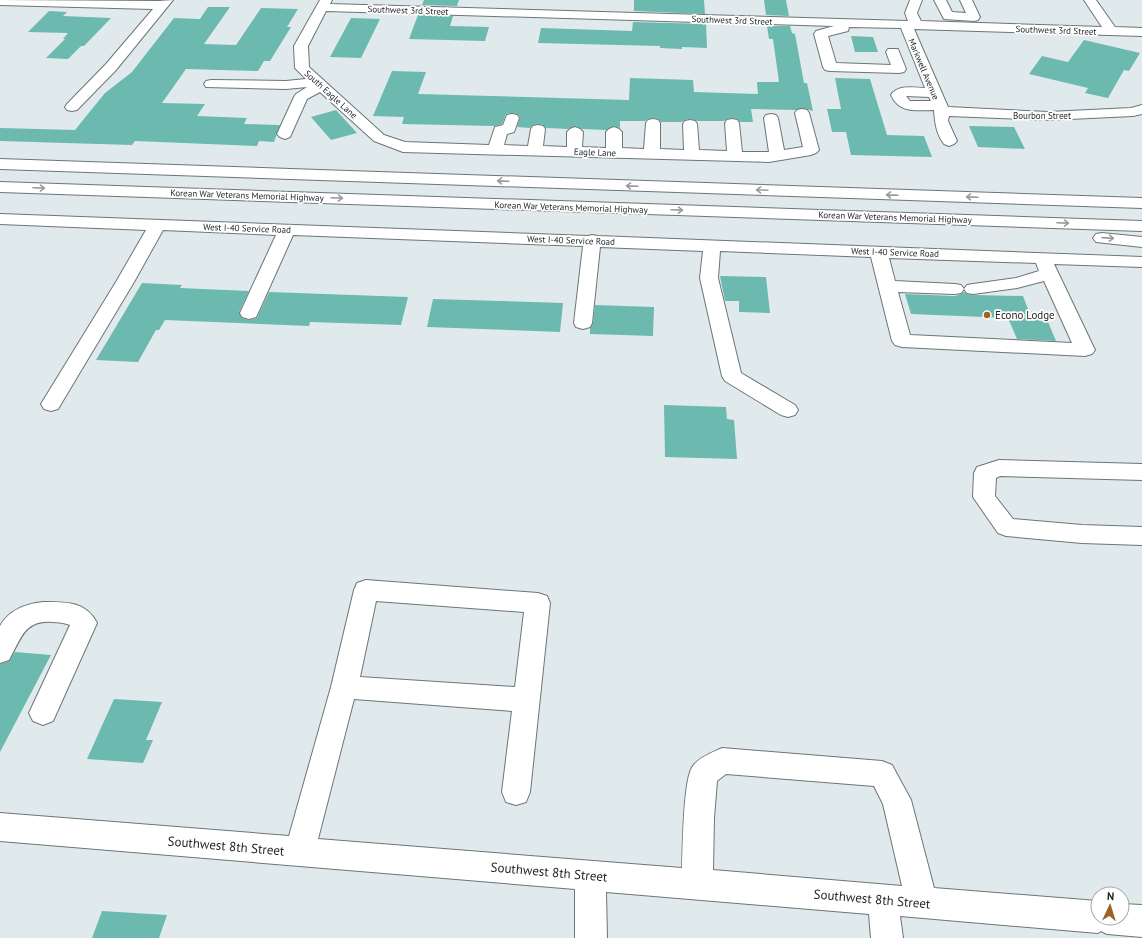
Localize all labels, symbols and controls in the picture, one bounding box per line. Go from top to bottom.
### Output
street label: Southwest 3rd Street [367,3,449,17]
street label: Southwest 3rd Street [691,13,773,27]
street label: Southwest 3rd Street [1015,23,1097,37]
street label: Markwell Avenue [906,37,942,102]
street label: South Eagle Lane [302,67,360,121]
street label: Bourbon Street [1013,110,1071,121]
street label: Eagle Lane [574,146,617,158]
one-way arrow [497,178,510,185]
one-way arrow [626,182,639,190]
one-way arrow [32,184,45,192]
one-way arrow [756,186,769,194]
street label: Korean War Veterans Memorial Highway [170,187,325,203]
one-way arrow [886,191,899,198]
one-way arrow [966,194,979,201]
one-way arrow [330,195,343,202]
street label: Korean War Veterans Memorial Highway [494,199,649,215]
one-way arrow [670,206,683,214]
street label: Korean War Veterans Memorial Highway [818,209,973,225]
one-way arrow [1056,219,1069,227]
street label: West I-40 Service Road [203,221,291,235]
street label: West I-40 Service Road [527,233,615,247]
one-way arrow [1101,235,1114,242]
street label: West I-40 Service Road [851,245,939,259]
place label: Econo Lodge [995,308,1055,322]
marker: Econo Lodge [982,310,992,320]
street label: Southwest 8th Street [167,832,286,860]
street label: Southwest 8th Street [490,858,609,886]
street label: Southwest 8th Street [813,885,932,913]
north arrow [1090,886,1130,926]
text: N [1107,889,1115,903]

